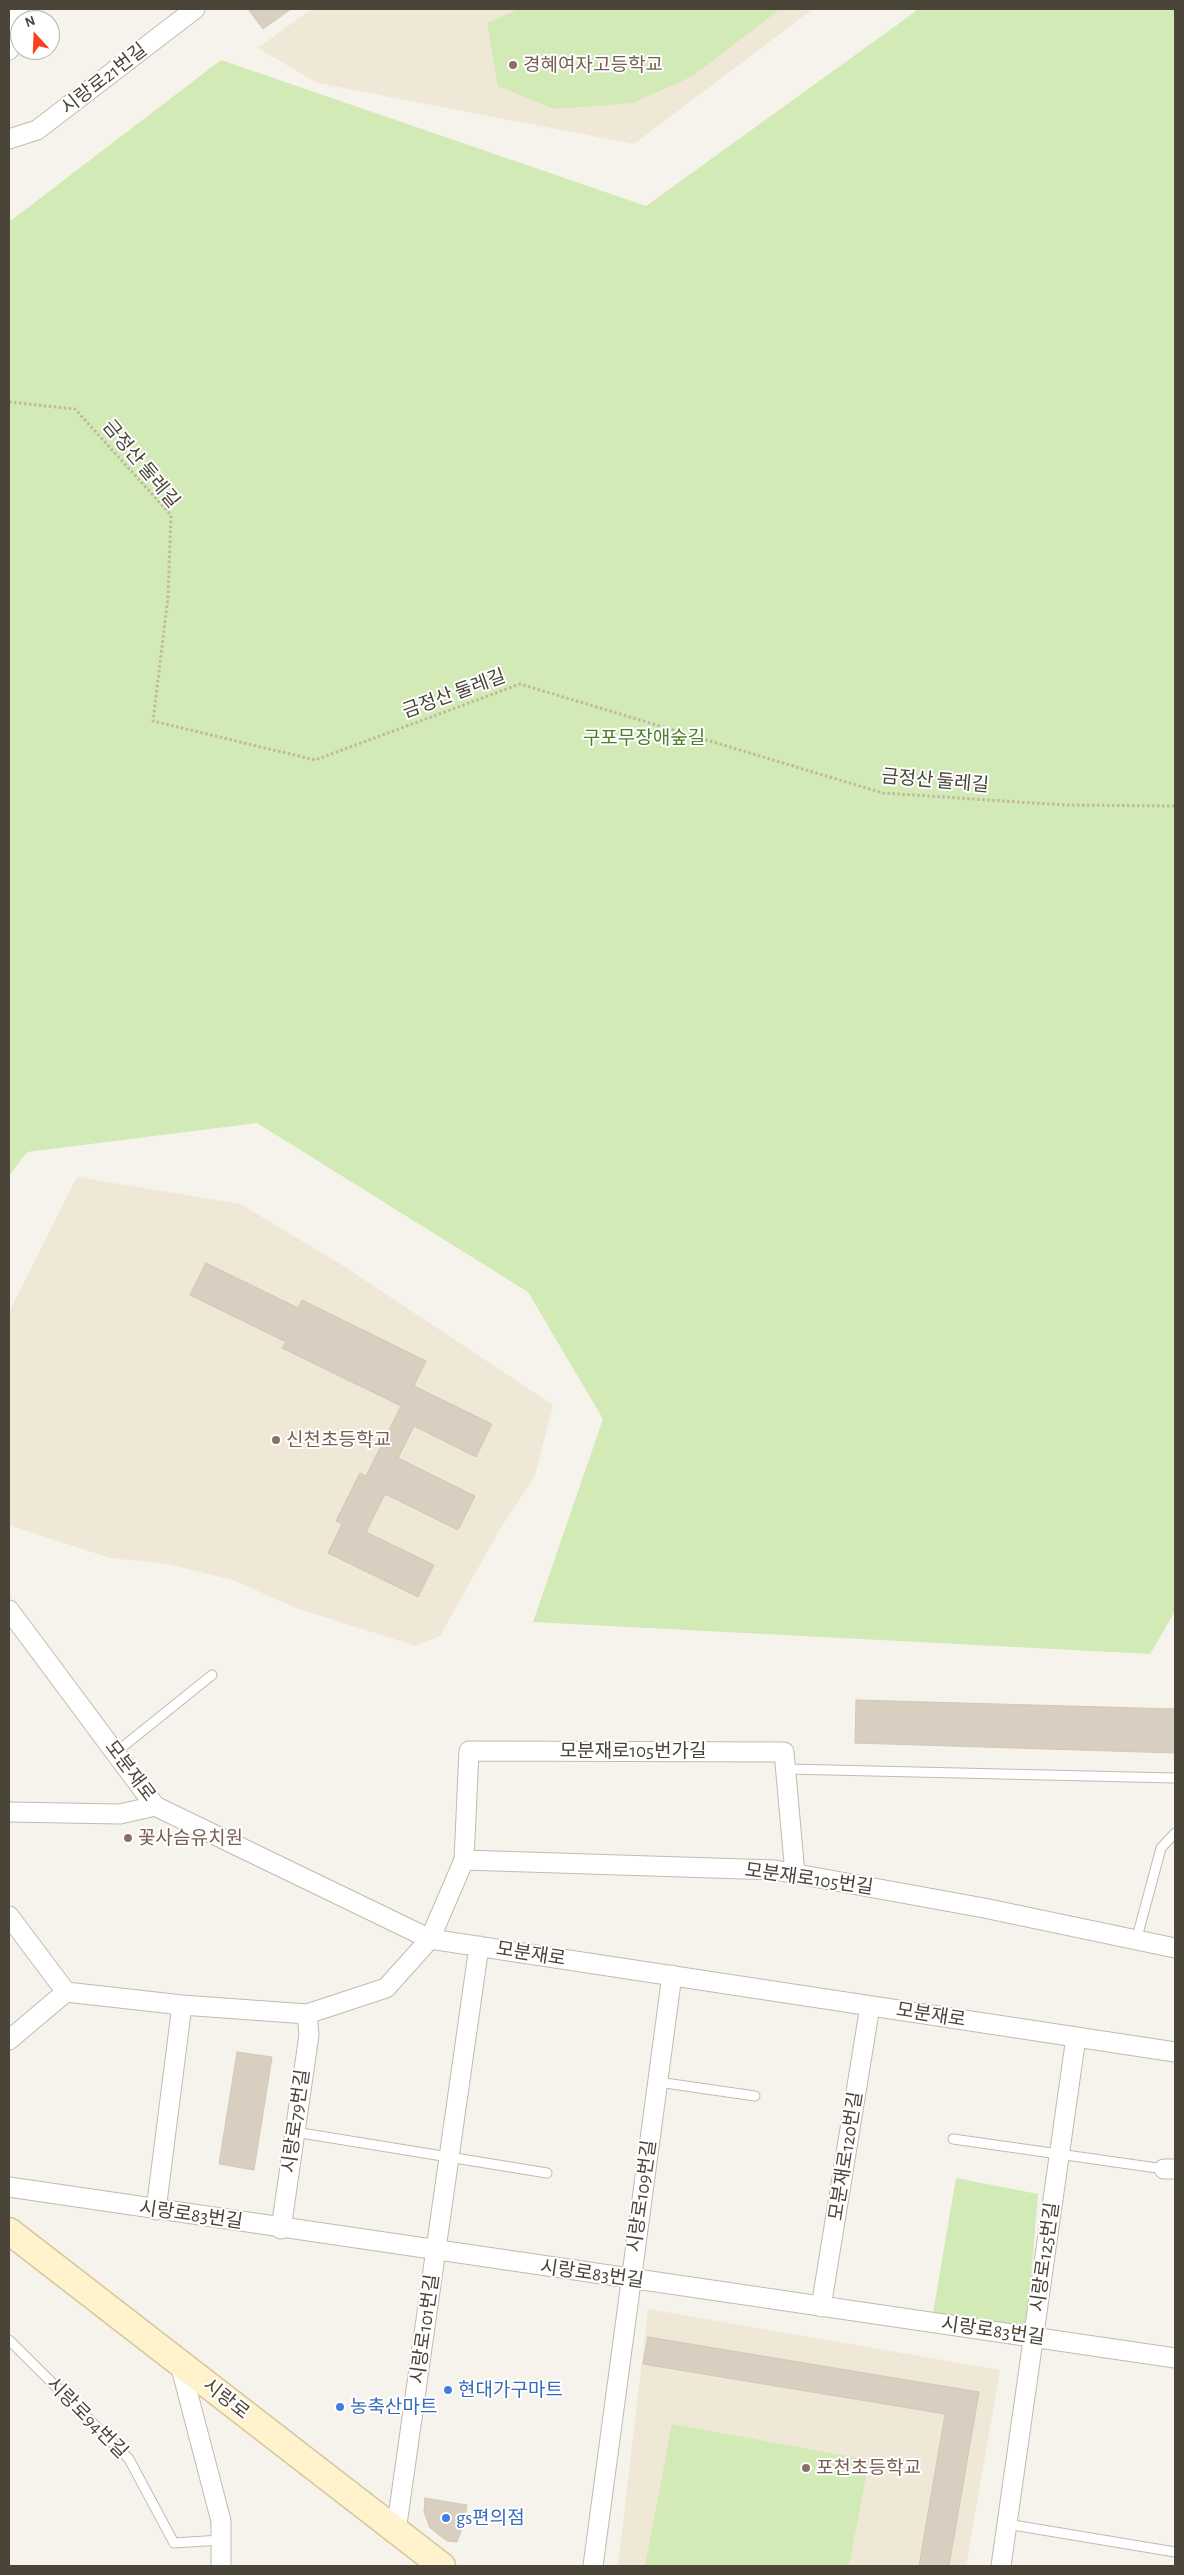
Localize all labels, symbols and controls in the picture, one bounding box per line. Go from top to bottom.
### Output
north arrow [10,10,60,60]
text: N [23,14,37,30]
street label: 시랑로21번길 [57,38,151,120]
place label: 경혜여자고등학교 [523,54,663,76]
marker: 경혜여자고등학교 [507,59,519,71]
street label: 금정산 둘레길 [98,415,184,513]
street label: 금정산 둘레길 [399,665,509,723]
park label: 구포무장애숲길 [583,727,705,749]
street label: 금정산 둘레길 [880,765,990,797]
place label: 신천초등학교 [286,1429,391,1451]
marker: 신천초등학교 [270,1434,282,1446]
street label: 모분재로 [100,1736,160,1806]
street label: 모분재로105번가길 [560,1740,706,1762]
place label: 꽃사슴유치원 [138,1827,243,1849]
marker: 꽃사슴유치원 [122,1832,134,1844]
street label: 모분재로105번길 [743,1859,875,1899]
street label: 모분재로 [495,1937,567,1971]
street label: 모분재로 [895,1998,967,2032]
street label: 시랑로79번길 [277,2068,315,2174]
street label: 모분재로120번길 [825,2090,867,2222]
street label: 시랑로109번길 [623,2139,661,2253]
street label: 시랑로83번길 [138,2196,244,2234]
street label: 시랑로125번길 [1026,2201,1064,2313]
street label: 시랑로83번길 [539,2255,645,2293]
street label: 시랑로101번길 [406,2273,444,2385]
street label: 시랑로83번길 [940,2312,1046,2350]
street label: 시랑로94번길 [42,2373,132,2463]
street label: 시랑로 [198,2374,254,2424]
place label: 현대가구마트 [458,2379,563,2401]
marker: 현대가구마트 [442,2384,454,2396]
place label: 농축산마트 [350,2396,437,2418]
marker: 농축산마트 [334,2401,346,2413]
place label: 포천초등학교 [816,2457,921,2479]
marker: 포천초등학교 [800,2462,812,2474]
place label: gs편의점 [456,2507,525,2529]
marker: gs편의점 [440,2512,452,2524]

